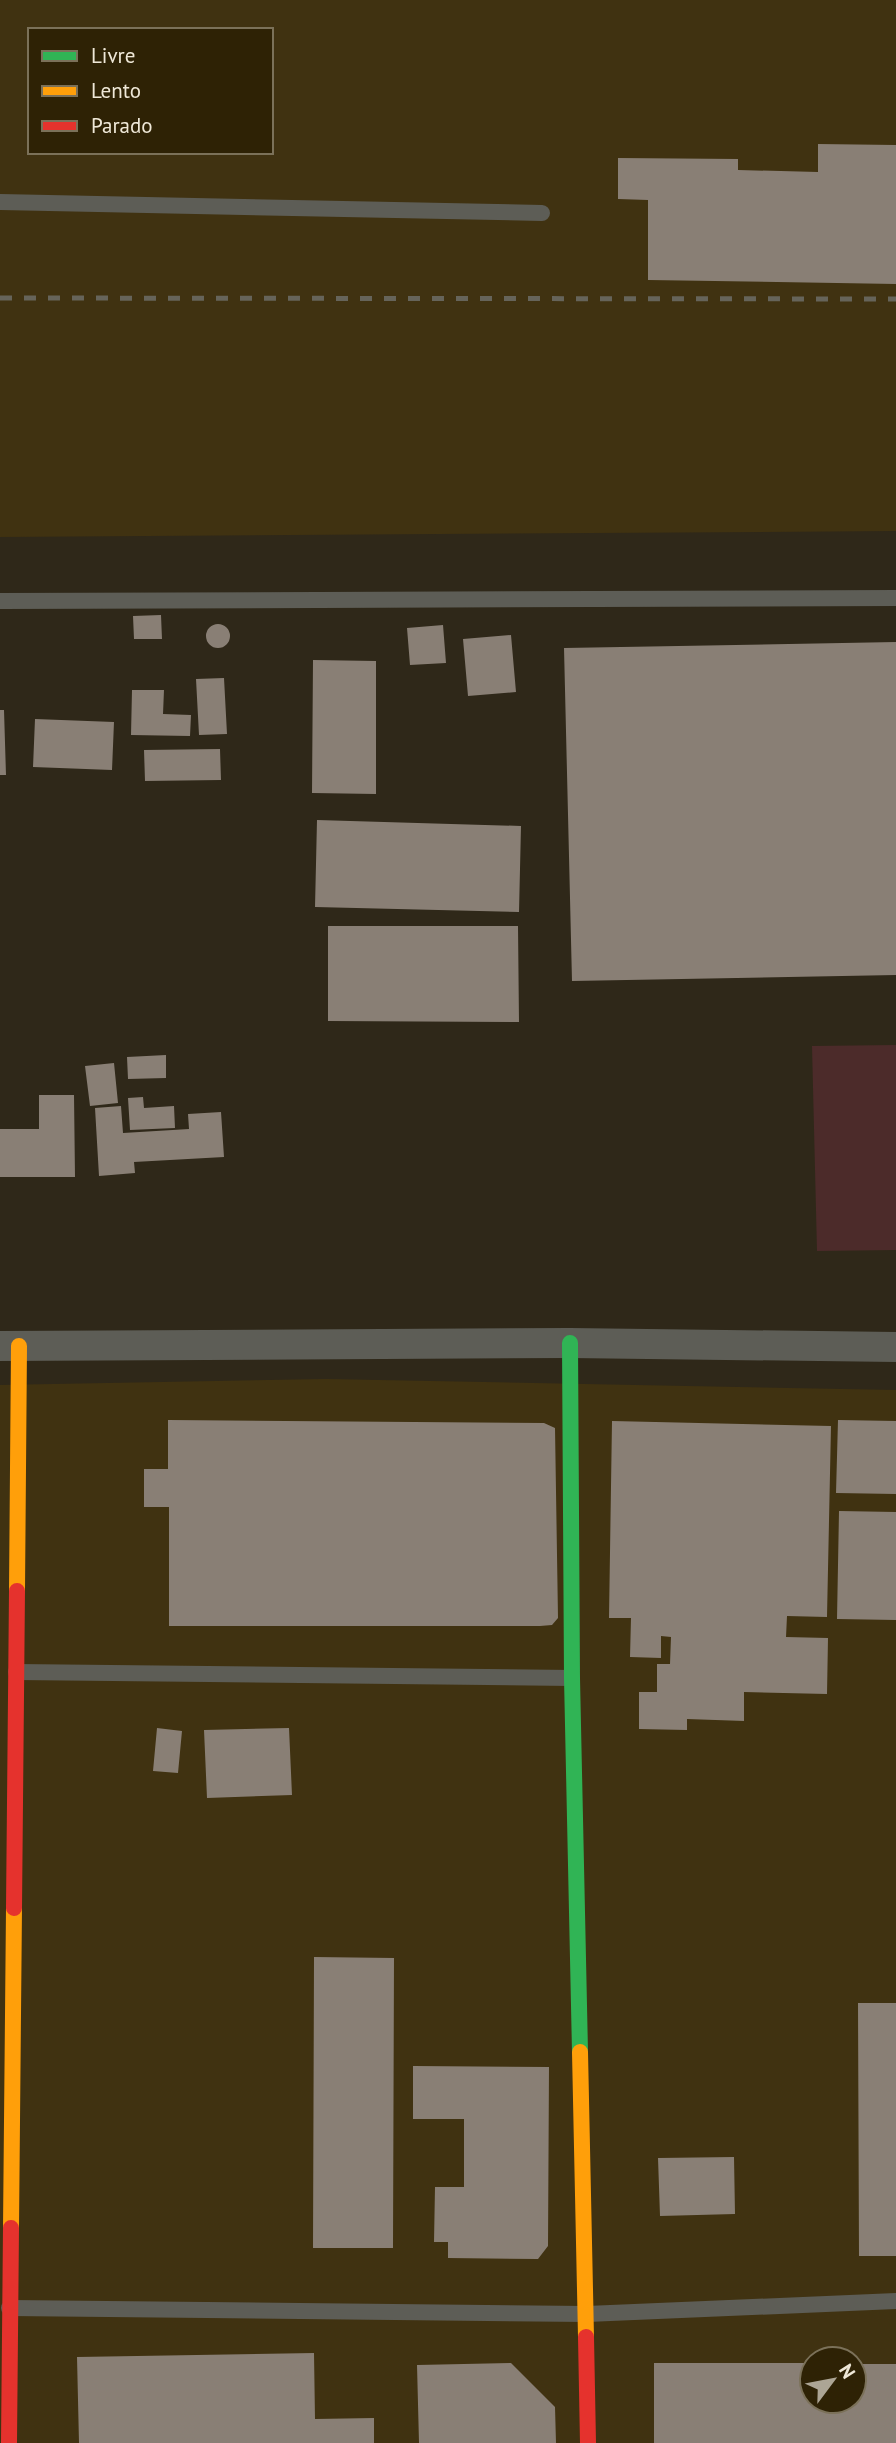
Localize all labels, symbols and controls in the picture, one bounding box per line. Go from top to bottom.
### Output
legend [28,28,273,154]
text: Livre [91,42,135,69]
text: Lento [91,77,141,104]
text: Parado [91,112,153,139]
north arrow [798,2345,868,2415]
text: N [834,2359,861,2383]

